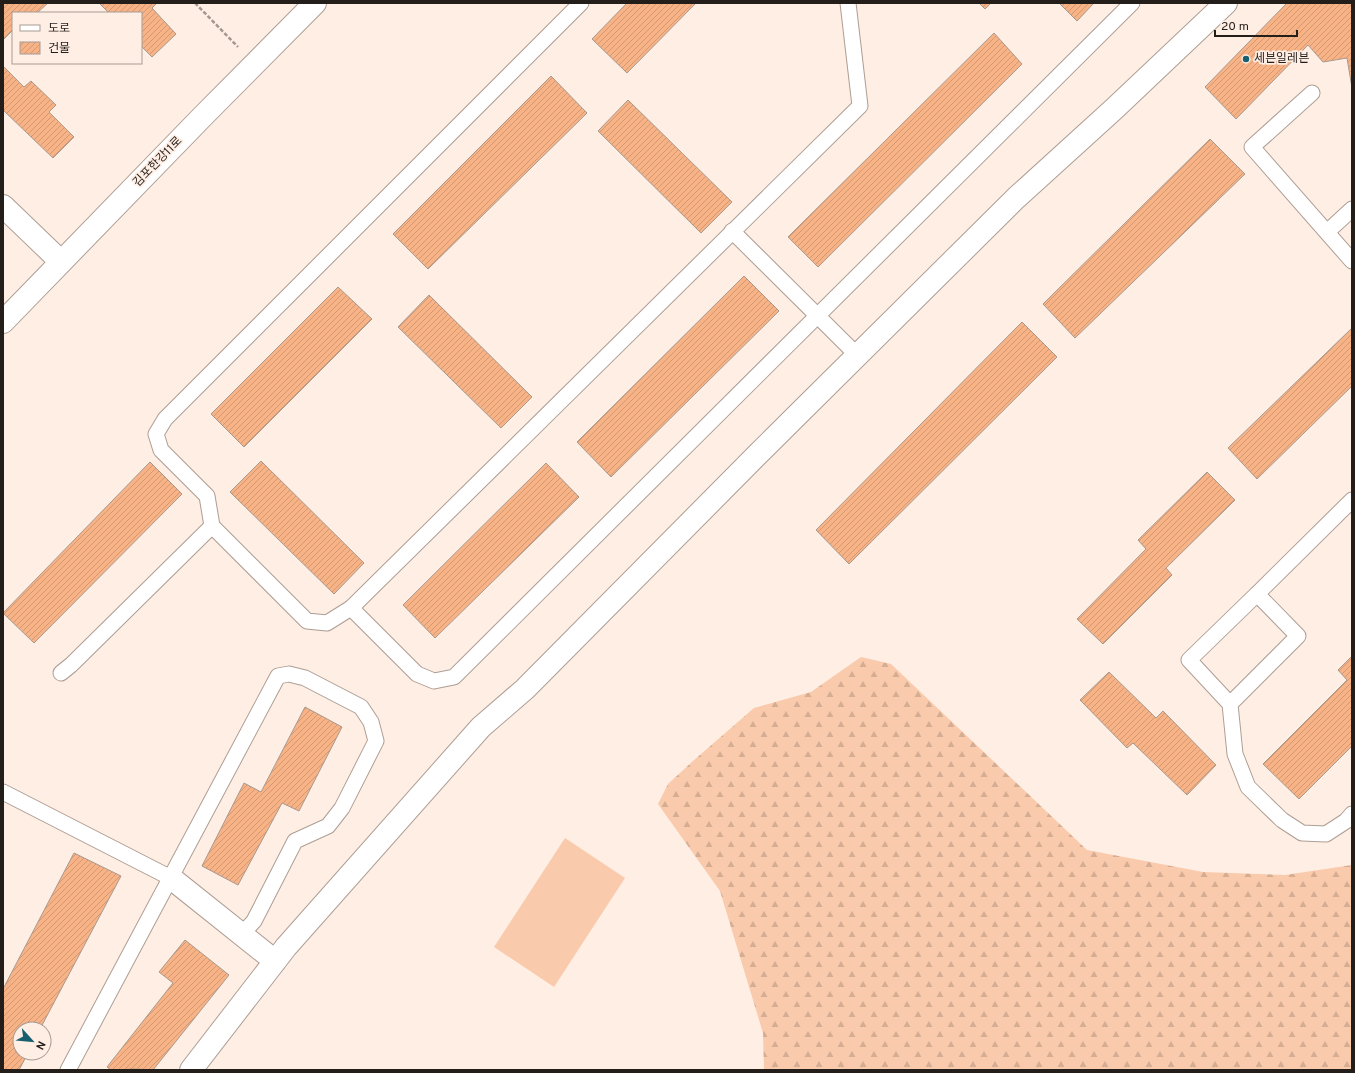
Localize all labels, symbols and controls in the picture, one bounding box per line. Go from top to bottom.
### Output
legend [12,12,142,64]
scale bar [1215,12,1297,38]
text: 20 m [1221,19,1249,35]
text: 도로 [48,21,70,37]
text: 건물 [48,41,70,57]
place label: 세븐일레븐 [1254,51,1309,67]
marker: 세븐일레븐 [1241,54,1251,64]
street label: 김포한강11로 [130,133,186,191]
north arrow [12,1021,52,1061]
text: N [32,1038,48,1052]

